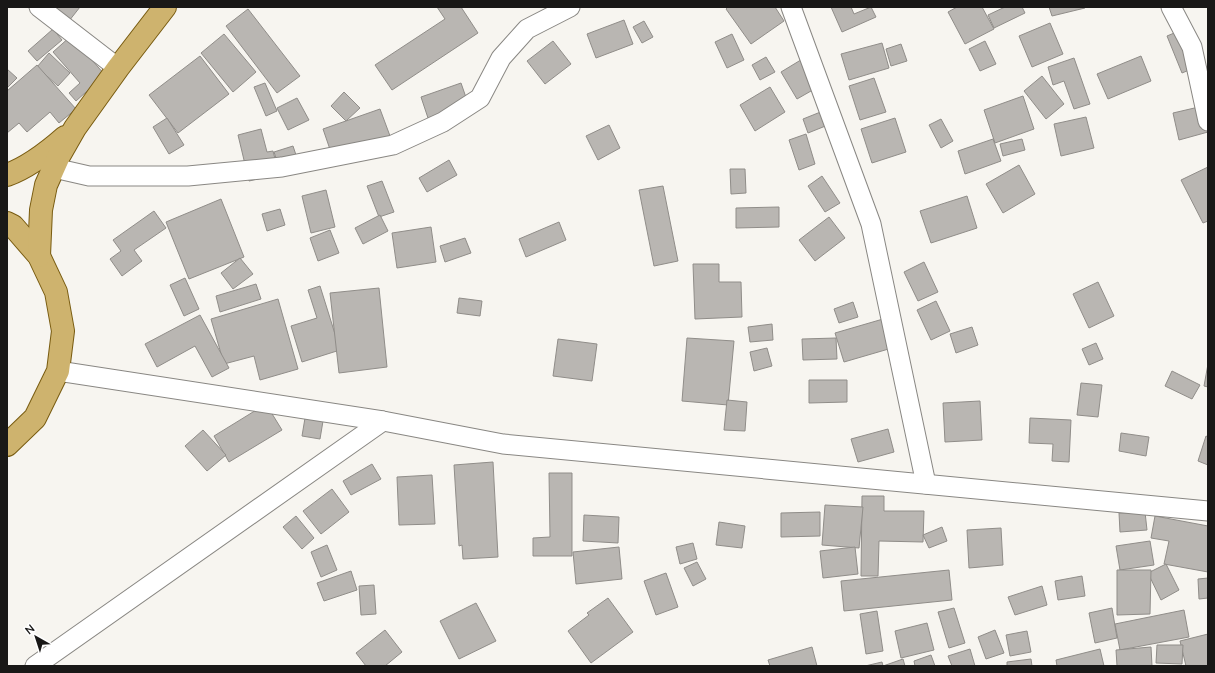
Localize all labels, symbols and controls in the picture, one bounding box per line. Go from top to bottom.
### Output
north arrow [16,617,56,657]
text: N [22,621,37,637]

